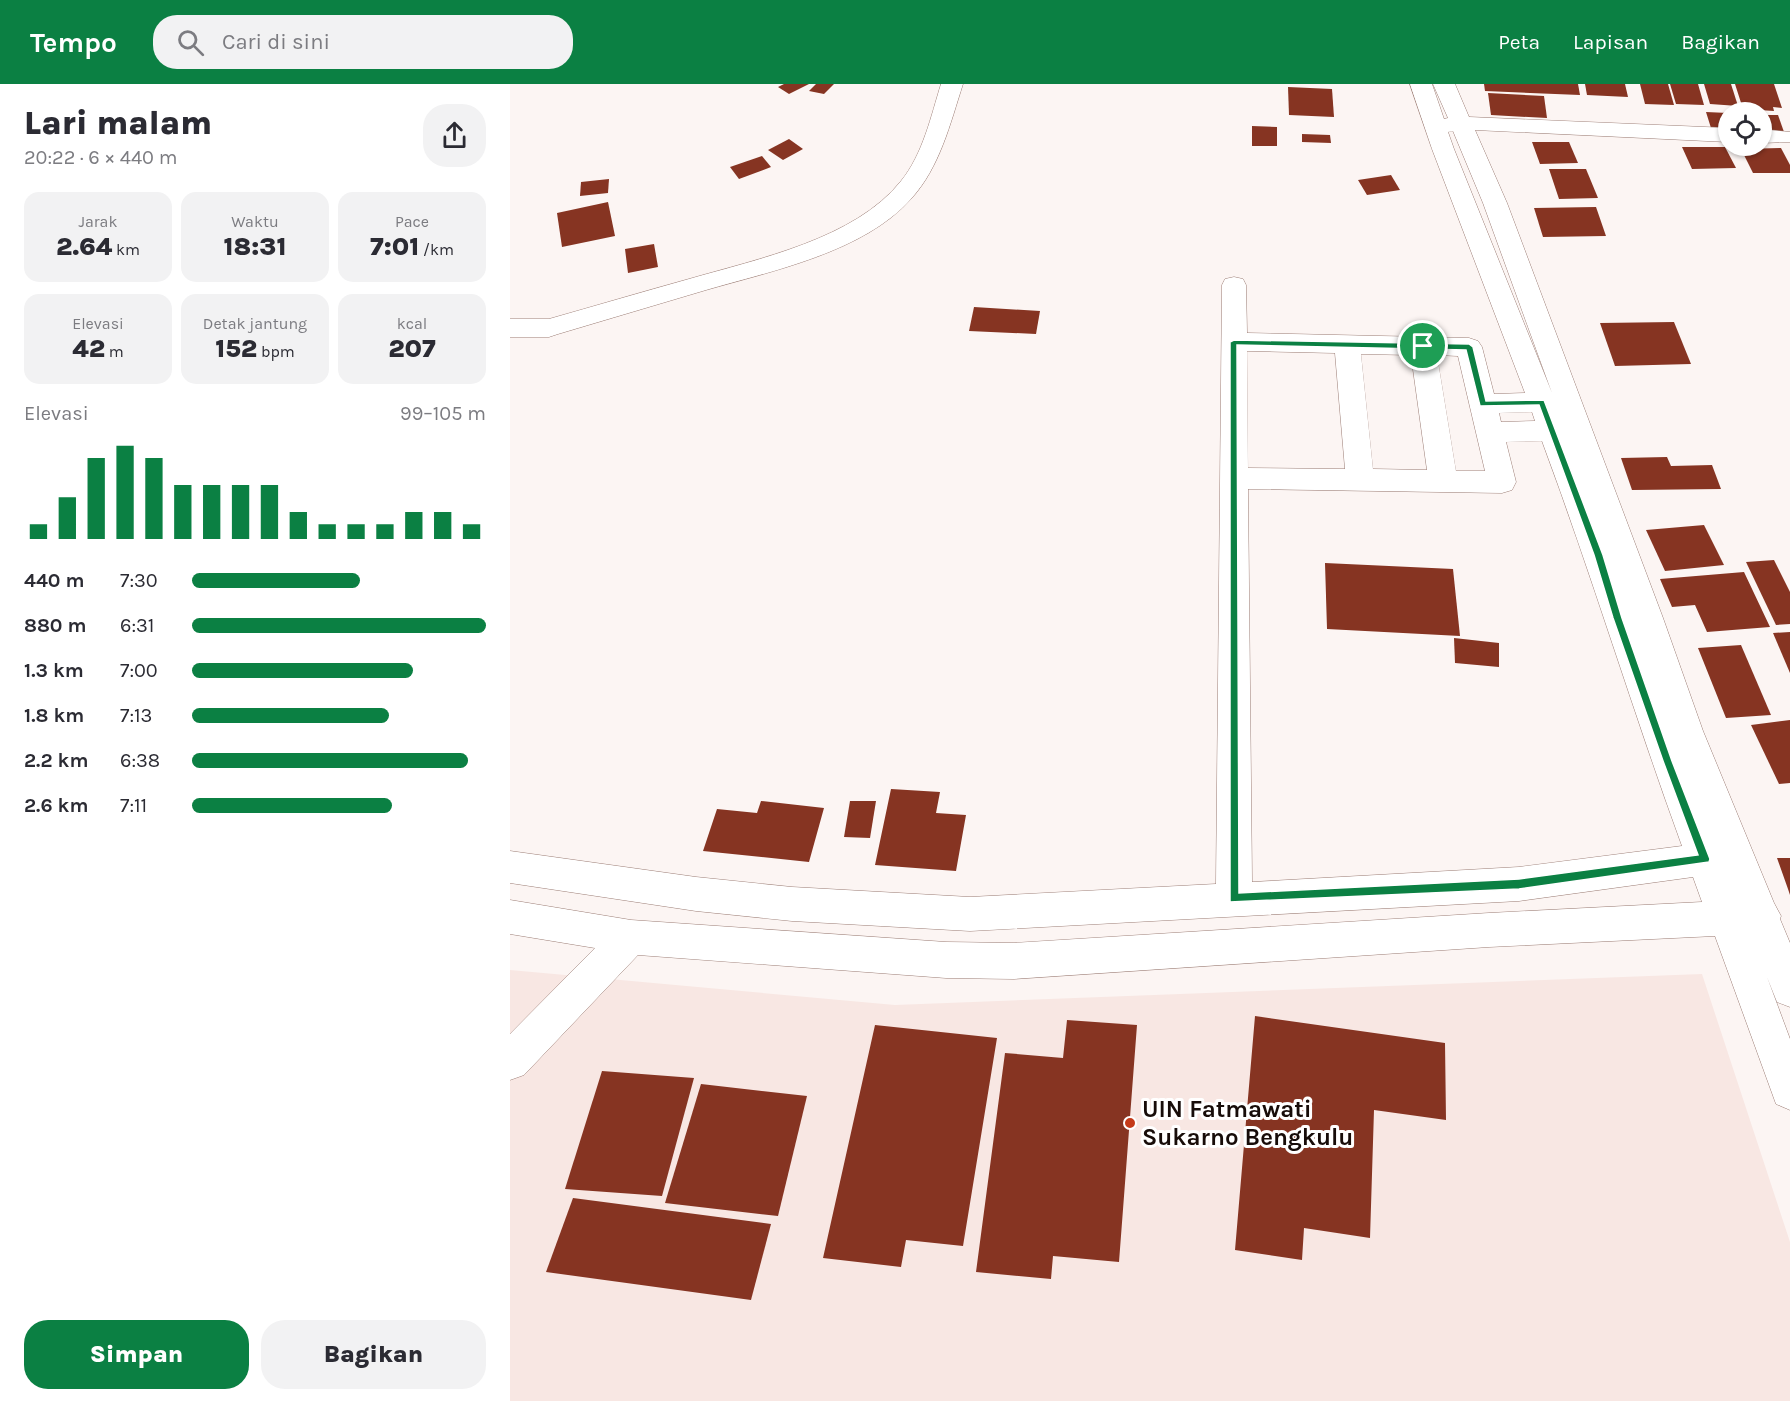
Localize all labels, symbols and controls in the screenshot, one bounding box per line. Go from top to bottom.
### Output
search box [153,15,573,69]
text: Tempo [30,26,117,59]
icon: search [174,26,207,59]
text: Cari di sini [222,29,330,55]
text: Peta [1498,30,1540,54]
text: Lapisan [1573,30,1648,54]
text: Bagikan [1681,30,1760,54]
map controls [1718,102,1772,156]
button: locate [1718,102,1772,156]
text: Lari malam [24,104,212,142]
button: share [423,104,486,167]
text: 20:22 · 6 × 440 m [24,146,177,169]
text: Jarak [79,212,117,231]
text: Waktu [231,212,279,231]
text: Pace [395,212,429,231]
text: 2.64 [56,231,112,262]
text: 18:31 [224,231,286,262]
text: 7:01 [370,231,419,262]
text: km [112,240,140,259]
text: /km [419,240,454,259]
text: Elevasi [72,314,124,333]
text: Detak jantung [203,314,307,333]
text: kcal [397,314,427,333]
pin [1397,320,1448,371]
icon: arrive [1406,329,1439,362]
text: 42 [72,333,105,364]
text: 152 [215,333,257,364]
text: 207 [388,333,436,364]
text: m [105,342,124,361]
text: bpm [257,342,295,361]
text: Elevasi [24,402,89,425]
text: 99–105 m [400,402,486,425]
text: 440 m [24,569,85,592]
text: 7:30 [120,569,158,592]
text: 880 m [24,614,87,637]
text: 6:31 [120,614,154,637]
text: 1.3 km [24,659,84,682]
text: 7:00 [120,659,158,682]
text: 1.8 km [24,704,84,727]
text: 7:13 [120,704,152,727]
text: 2.2 km [24,749,88,772]
text: 6:38 [120,749,160,772]
text: 2.6 km [24,794,88,817]
text: 7:11 [120,794,147,817]
place label: UIN Fatmawati Sukarno Bengkulu [1142,1095,1353,1151]
marker: UIN Fatmawati Sukarno Bengkulu [1123,1116,1137,1130]
button: Simpan [24,1320,249,1389]
button: Bagikan [261,1320,486,1389]

